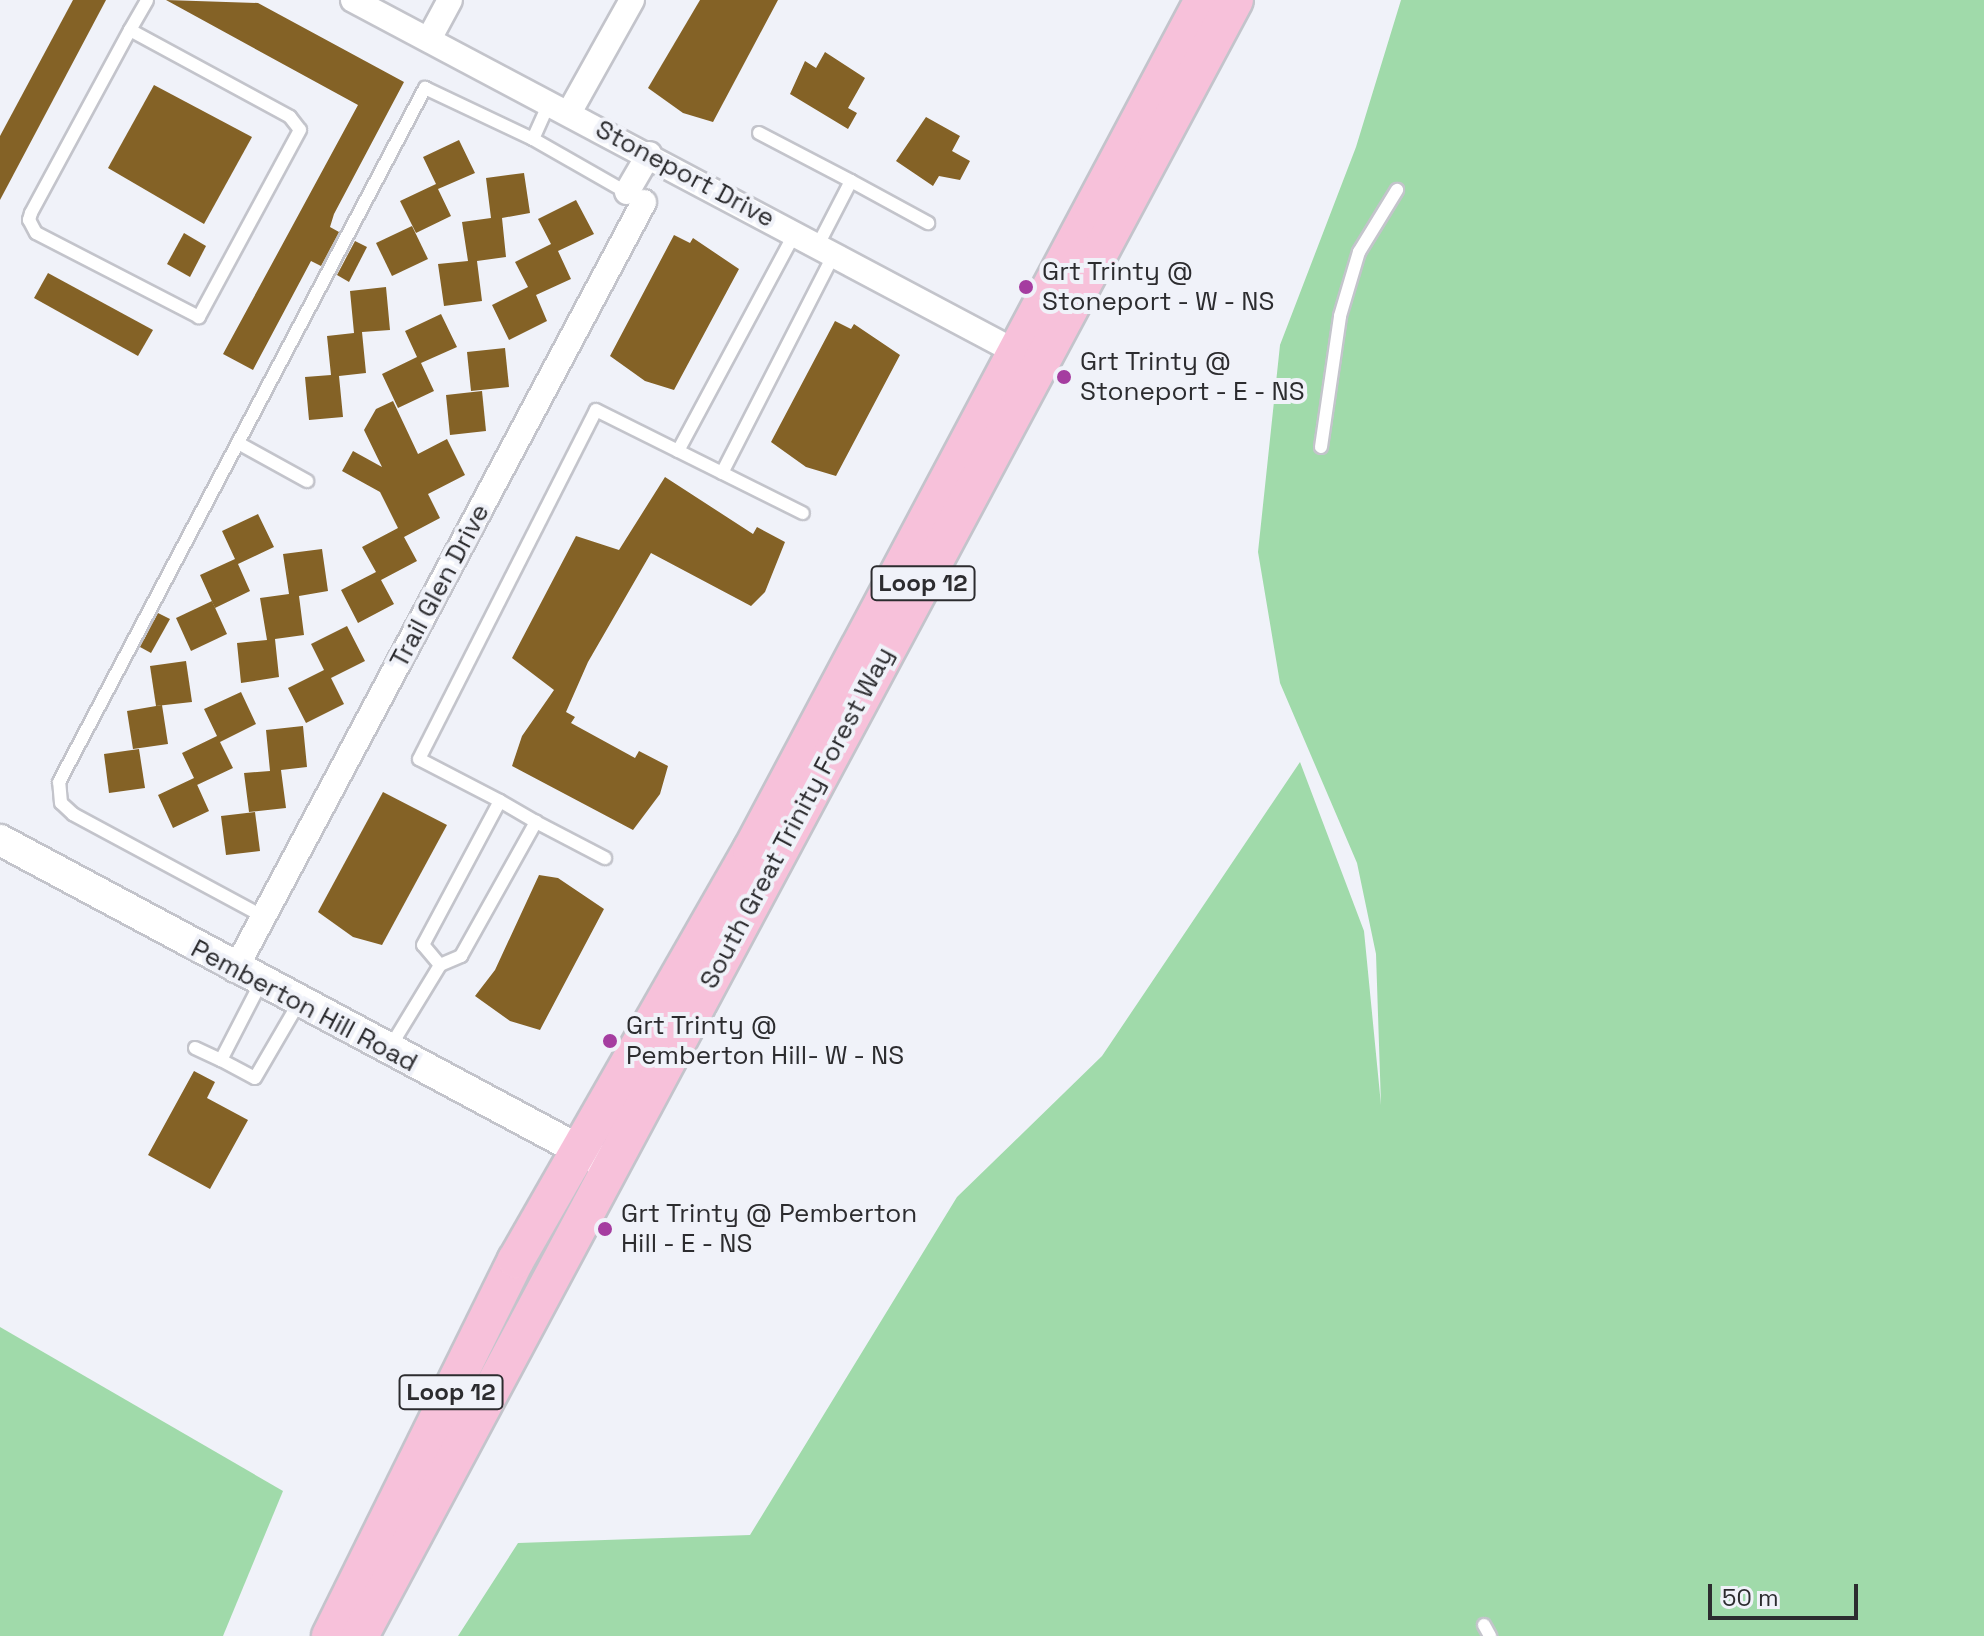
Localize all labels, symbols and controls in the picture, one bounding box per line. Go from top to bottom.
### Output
street label: Stoneport Drive [590,114,780,234]
place label: Grt Trinty @ Stoneport - W - NS [1042,256,1278,318]
marker: Grt Trinty @ Stoneport - W - NS [1017,278,1035,296]
place label: Grt Trinty @ Stoneport - E - NS [1080,346,1308,408]
marker: Grt Trinty @ Stoneport - E - NS [1055,368,1073,386]
street label: Trail Glen Drive [384,499,496,673]
road number: Loop 12 [869,563,977,603]
street label: South Great Trinity Forest Way [693,641,901,995]
street label: Pemberton Hill Road [186,933,422,1079]
place label: Grt Trinty @ Pemberton Hill- W - NS [626,1010,907,1072]
marker: Grt Trinty @ Pemberton Hill- W - NS [601,1032,619,1050]
place label: Grt Trinty @ Pemberton Hill - E - NS [621,1198,918,1260]
marker: Grt Trinty @ Pemberton Hill - E - NS [596,1220,614,1238]
road number: Loop 12 [397,1372,505,1412]
scale bar [1712,1568,1862,1618]
text: 50 m [1722,1582,1779,1613]

